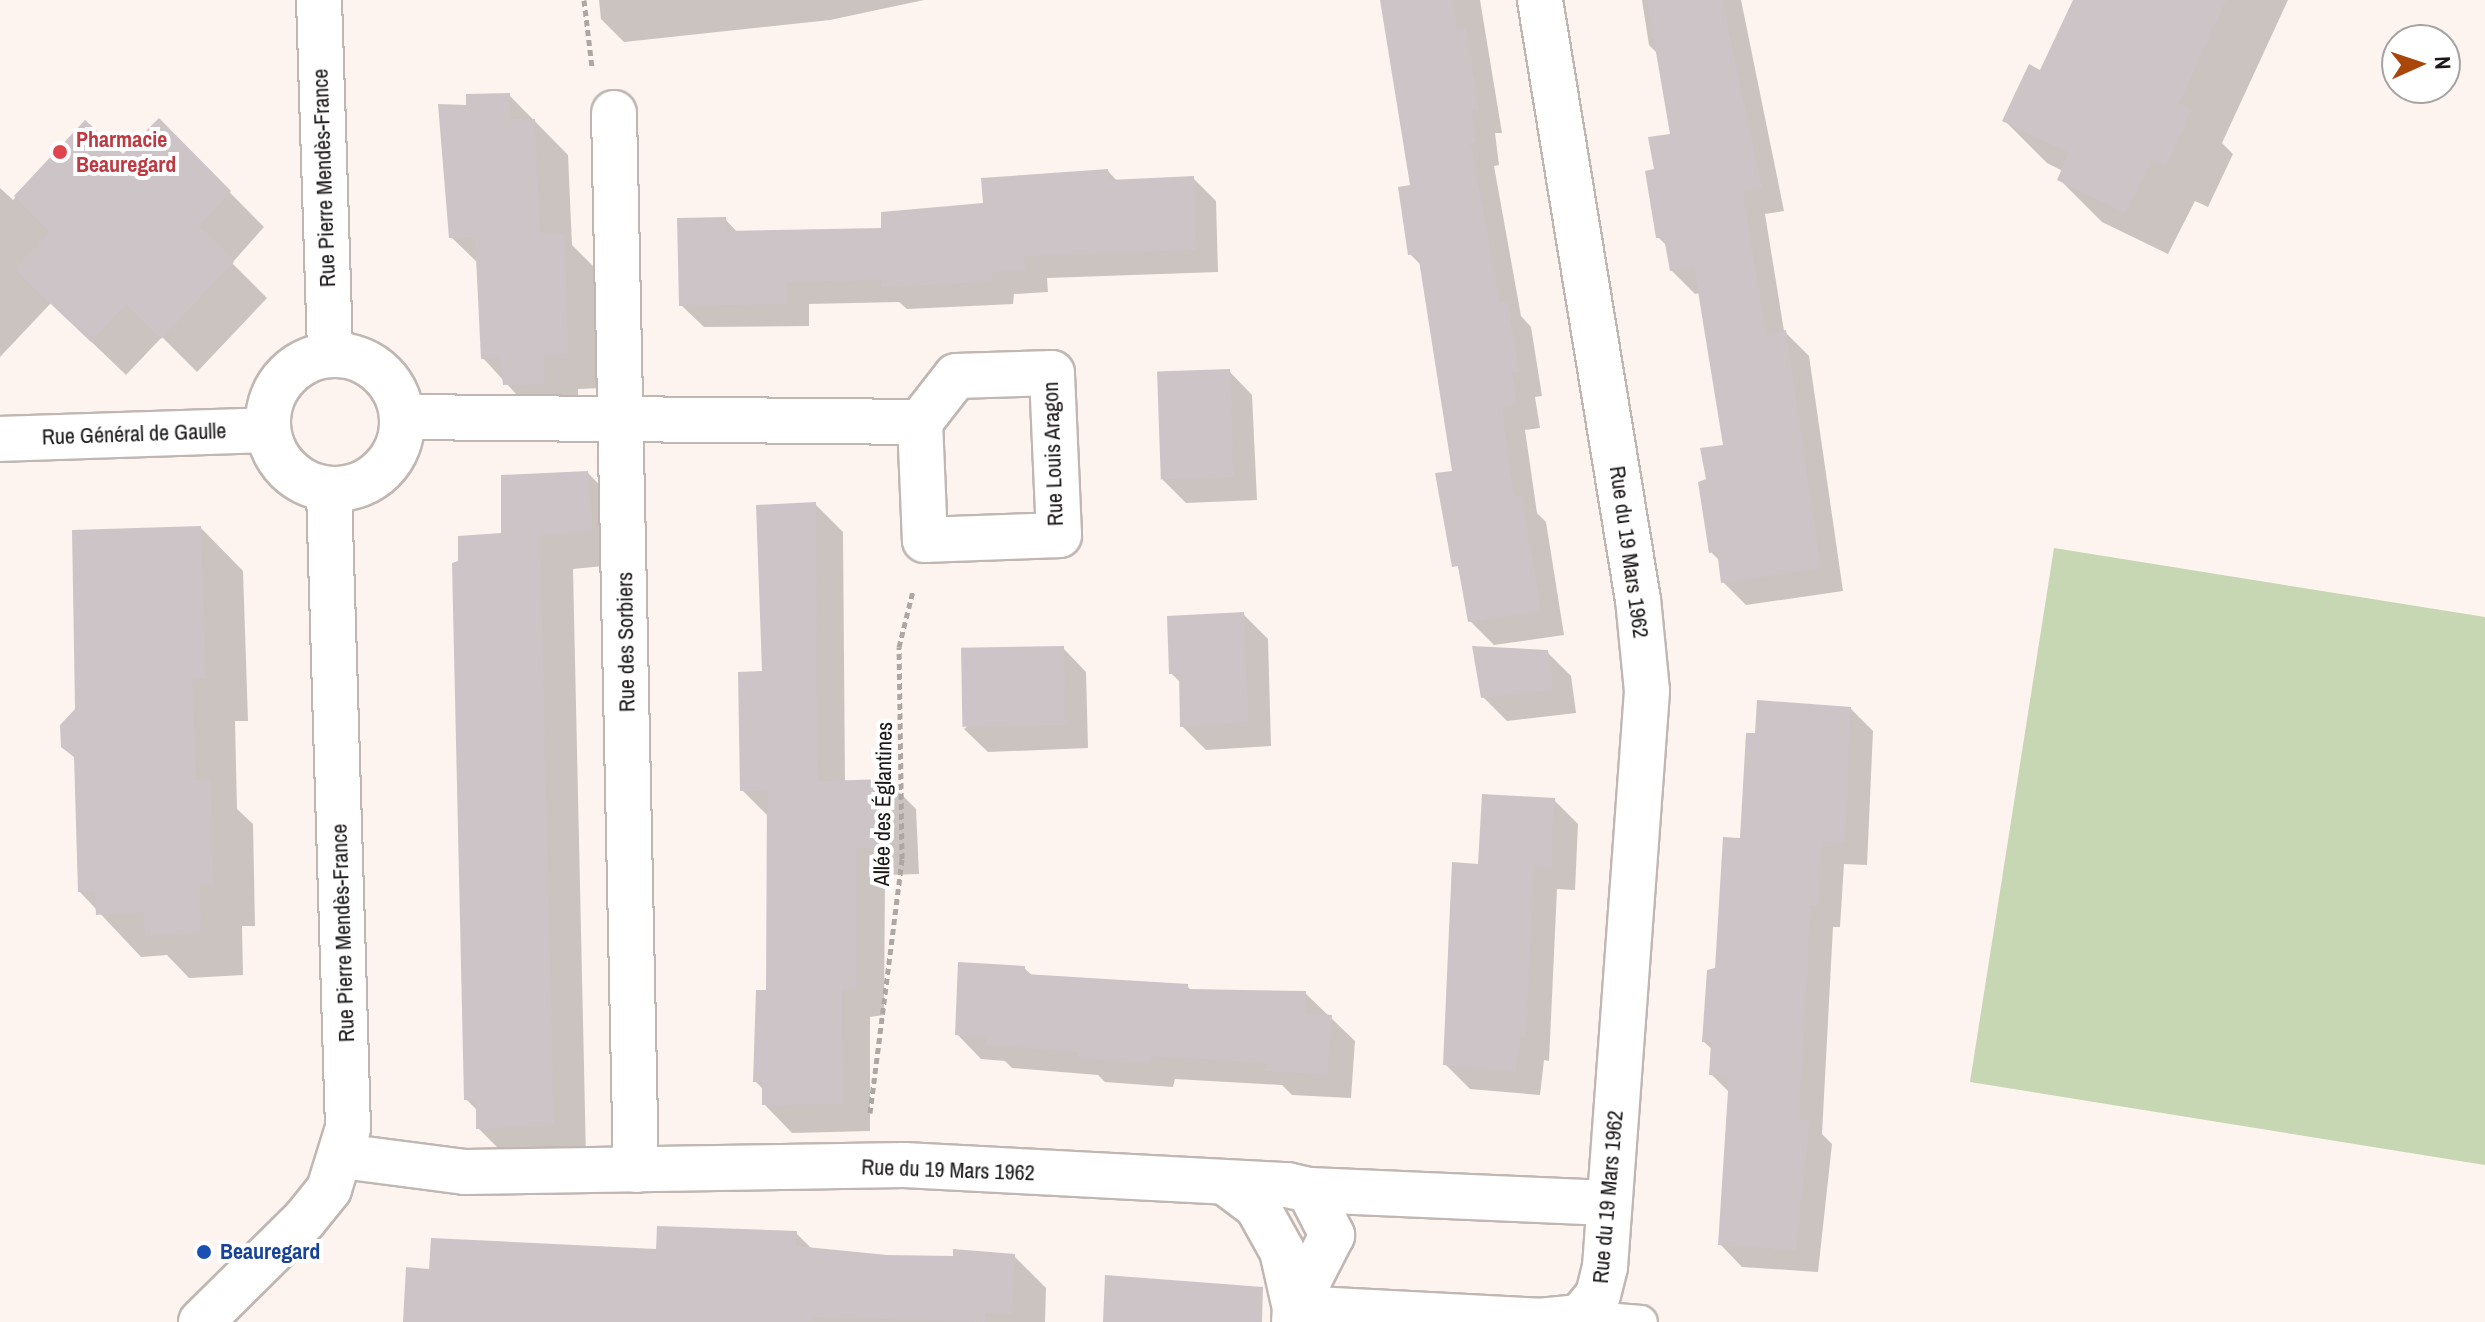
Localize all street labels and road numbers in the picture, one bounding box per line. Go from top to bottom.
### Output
street label: Rue Pierre Mendès-France [307,68,341,288]
street label: Rue Louis Aragon [1037,381,1069,527]
street label: Rue Général de Gaulle [41,418,227,450]
street label: Rue du 19 Mars 1962 [1604,464,1654,640]
street label: Rue des Sorbiers [612,572,640,712]
street label: Allée des Églantines [868,722,898,886]
street label: Rue Pierre Mendès-France [326,823,360,1043]
street label: Rue du 19 Mars 1962 [1587,1109,1629,1285]
street label: Rue du 19 Mars 1962 [861,1154,1035,1186]

